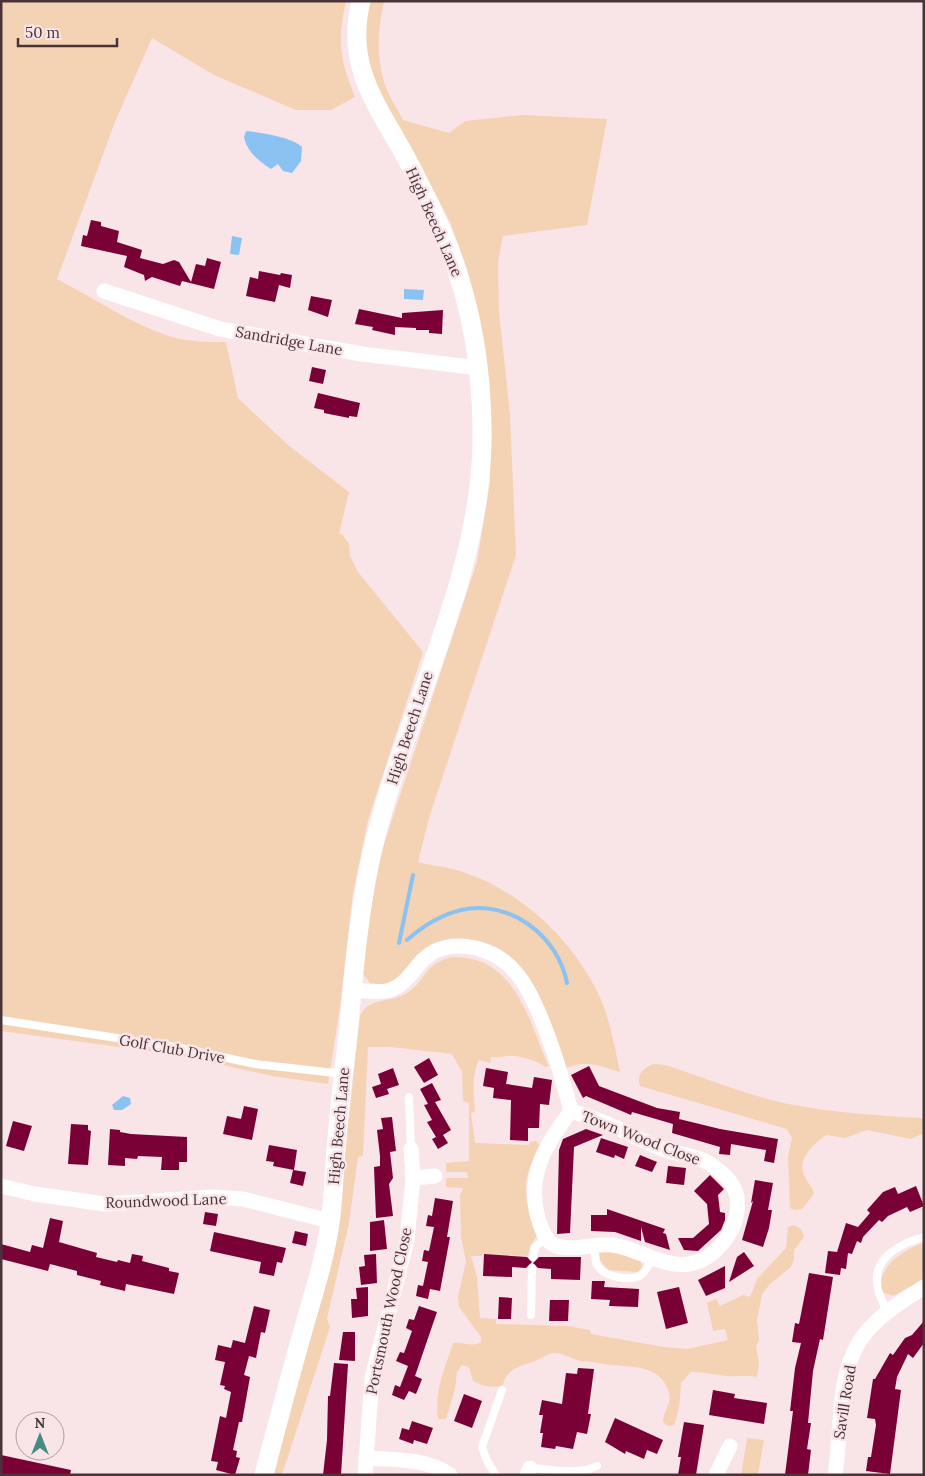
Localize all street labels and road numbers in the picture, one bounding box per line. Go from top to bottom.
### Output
street label: High Beech Lane [402,164,467,279]
street label: Sandridge Lane [234,322,344,359]
street label: High Beech Lane [382,669,437,787]
street label: Golf Club Drive [118,1030,226,1067]
street label: High Beech Lane [324,1066,353,1185]
street label: Town Wood Close [579,1106,703,1169]
street label: Roundwood Lane [105,1189,227,1212]
street label: Portsmouth Wood Close [362,1226,415,1396]
street label: Savill Road [829,1363,860,1440]

